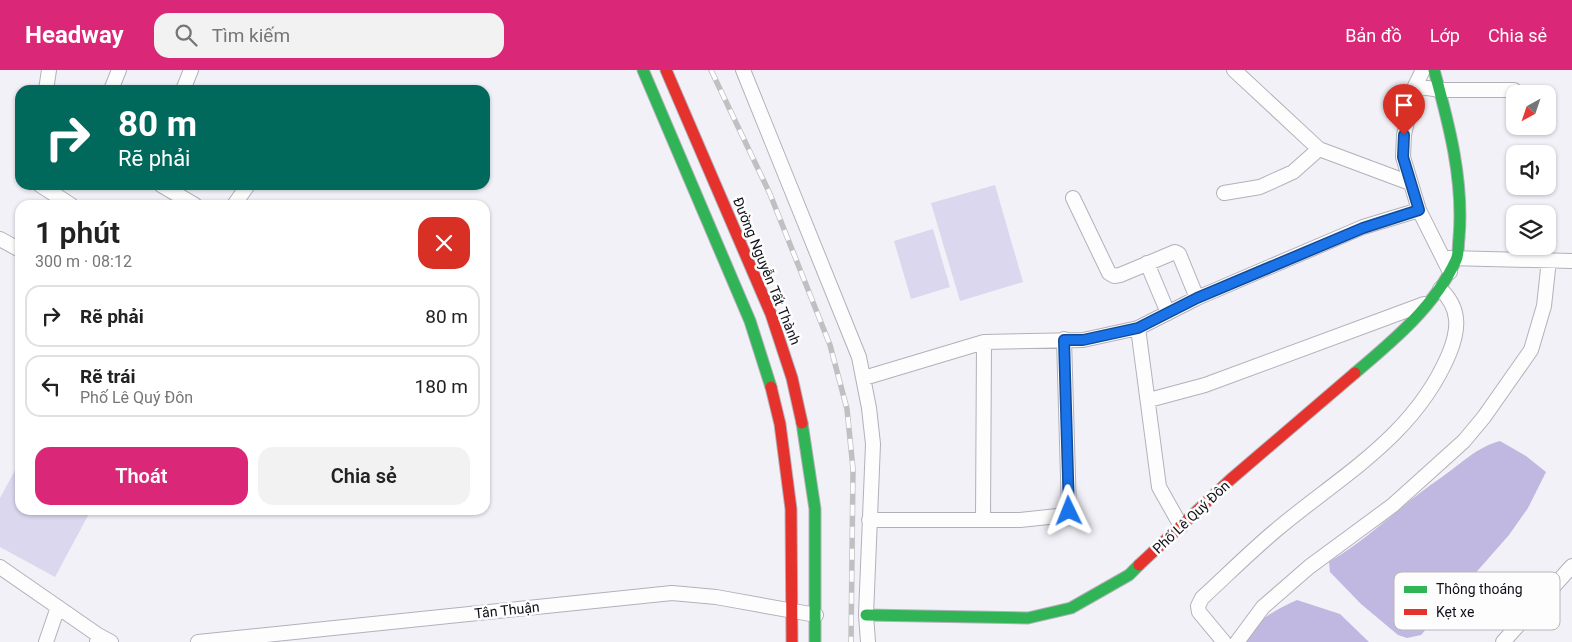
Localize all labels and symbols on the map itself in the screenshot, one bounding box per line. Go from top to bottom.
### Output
pin [1383,84,1425,135]
north arrow [1506,85,1556,135]
street label: Đường Nguyễn Tất Thành [730,195,804,347]
street label: Phố Lê Quý Đôn [1149,477,1233,557]
position arrow [1042,484,1094,536]
legend [1394,572,1560,630]
text: Thông thoáng [1436,581,1523,597]
street label: Tân Thuận [474,599,540,621]
text: Kẹt xe [1436,604,1474,620]

